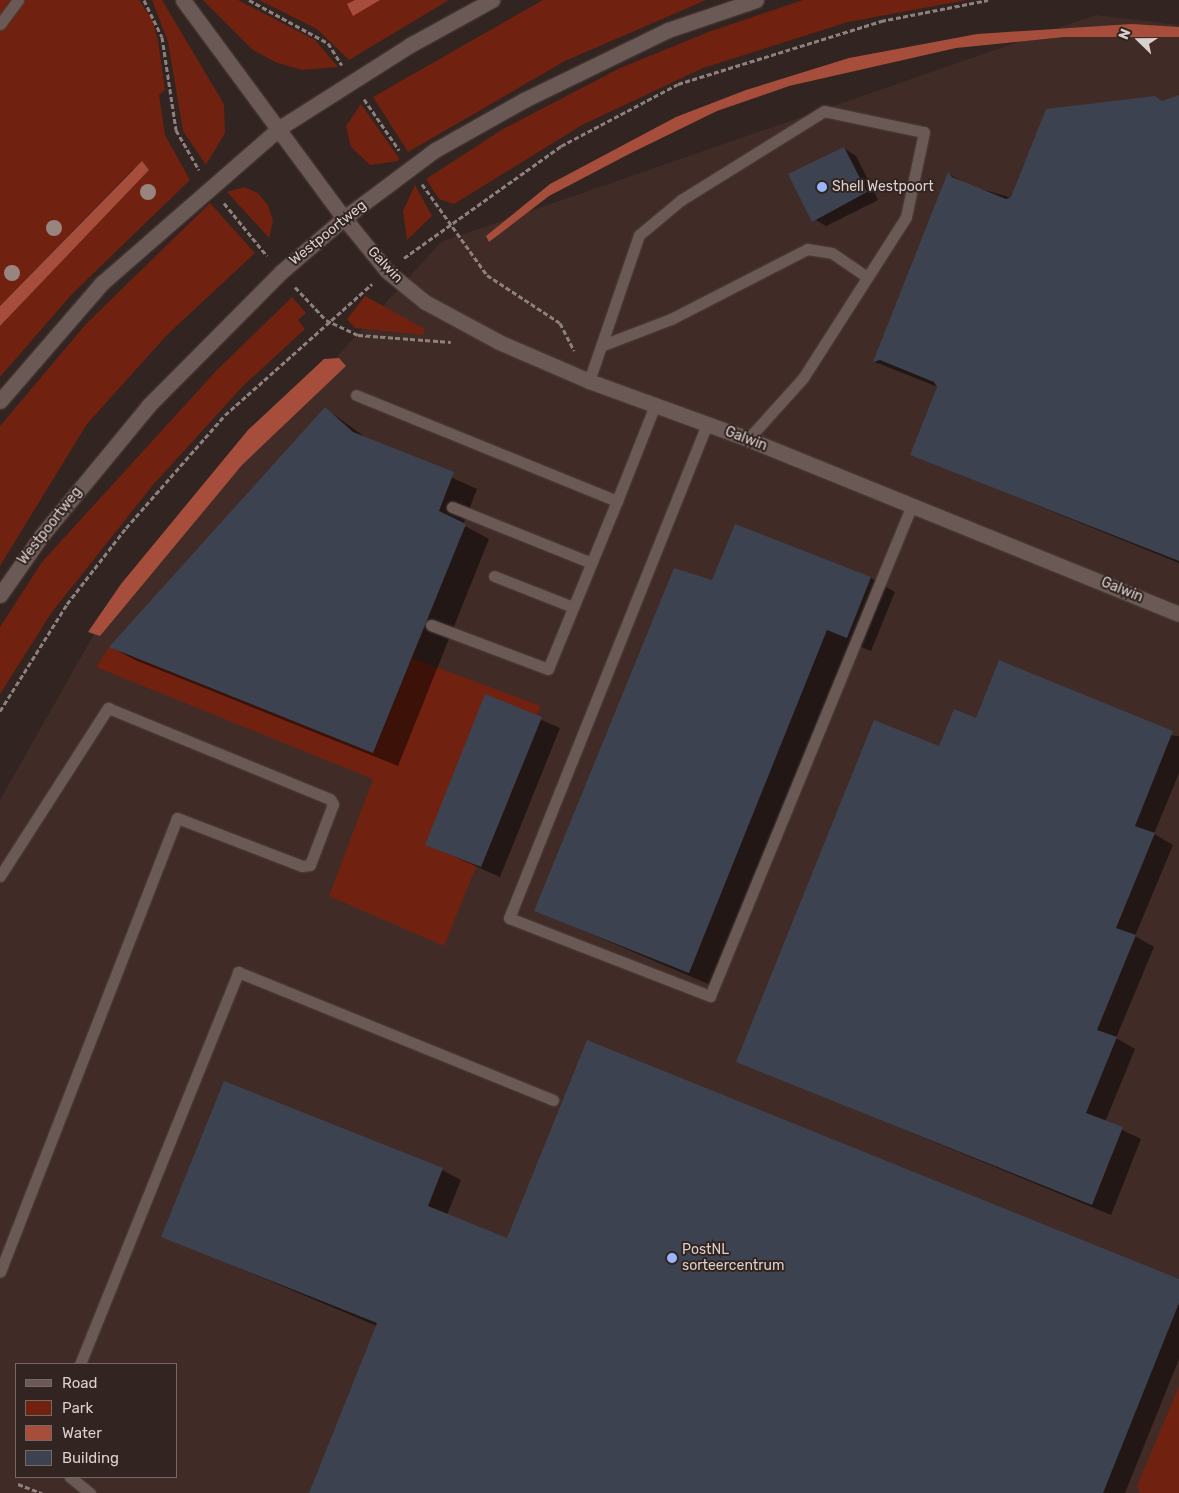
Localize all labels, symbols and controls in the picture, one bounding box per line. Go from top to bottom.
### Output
north arrow [1114,15,1164,65]
text: N [1115,26,1134,42]
place label: Shell Westpoort [832,179,934,195]
marker: Shell Westpoort [816,181,828,193]
street label: Westpoortweg [286,197,370,269]
street label: Galwin [364,243,406,287]
street label: Galwin [723,423,769,455]
street label: Westpoortweg [15,484,85,568]
street label: Galwin [1099,574,1145,606]
place label: PostNL sorteercentrum [682,1242,784,1274]
marker: PostNL sorteercentrum [666,1252,678,1264]
legend [15,1363,178,1478]
text: Road [62,1374,98,1392]
text: Park [62,1399,93,1417]
text: Water [62,1424,102,1442]
text: Building [62,1449,119,1467]

